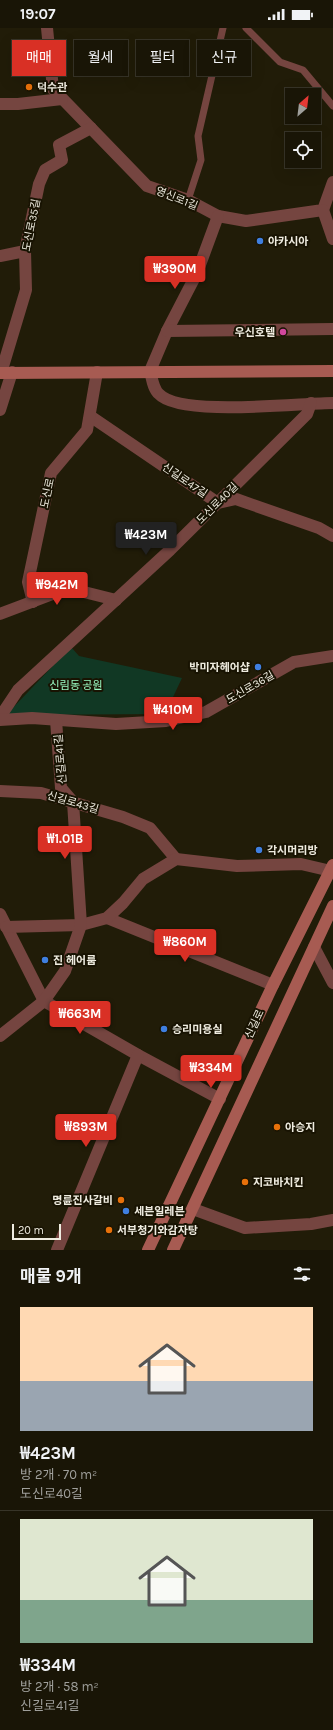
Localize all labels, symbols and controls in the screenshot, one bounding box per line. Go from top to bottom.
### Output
text: 19:07 [20,5,56,23]
chip: 매매 [12,40,66,76]
chip: 월세 [74,40,128,76]
chip: 필터 [136,40,189,76]
chip: 신규 [197,40,251,76]
place label: 덕수관 [37,81,67,94]
marker: 덕수관 [24,82,34,92]
north arrow [285,88,321,124]
map controls [285,88,321,168]
button: locate [285,132,321,168]
street label: 영신로1길 [154,184,200,213]
street label: 도신로35길 [20,198,43,252]
place label: 아카시아 [268,235,308,248]
marker: 아카시아 [255,236,265,246]
pin: ₩390M [147,256,203,290]
text: ₩390M [153,261,197,276]
place label: 우신호텔 [235,326,275,339]
marker: 우신호텔 [278,327,288,337]
street label: 신길로47길 [160,461,210,500]
street label: 도신로 [38,477,57,509]
street label: 도신로40길 [194,480,241,527]
pin: ₩423M [118,522,174,556]
text: ₩423M [125,527,167,542]
pin: ₩942M [29,572,85,606]
text: ₩942M [36,577,78,592]
place label: 박미자헤어샵 [189,661,250,674]
marker: 박미자헤어샵 [253,662,263,672]
street label: 도신로36길 [224,668,277,706]
park label: 신림동 공원 [49,679,103,692]
pin: ₩410M [145,697,201,731]
text: ₩410M [153,702,193,717]
street label: 신길로41길 [52,733,69,785]
street label: 신길로43길 [46,789,100,816]
pin: ₩1.01B [32,826,98,860]
text: ₩1.01B [47,831,83,846]
place label: 각시머리방 [267,844,318,857]
marker: 각시머리방 [254,845,264,855]
pin: ₩860M [157,929,213,963]
text: ₩860M [163,934,207,949]
place label: 진 헤어룸 [53,954,96,967]
marker: 진 헤어룸 [40,955,50,965]
pin: ₩663M [52,1001,108,1035]
text: ₩663M [59,1006,101,1021]
street label: 신길로 [242,1008,267,1041]
place label: 승리미용실 [172,1023,223,1036]
marker: 승리미용실 [159,1024,169,1034]
pin: ₩334M [183,1055,239,1089]
text: ₩334M [190,1060,232,1075]
pin: ₩893M [58,1114,114,1148]
text: ₩893M [64,1119,108,1134]
place label: 아승지 [285,1121,315,1134]
marker: 아승지 [272,1122,282,1132]
place label: 지코바치킨 [253,1176,304,1189]
marker: 지코바치킨 [240,1177,250,1187]
place label: 명륜진사갈비 [52,1194,113,1207]
marker: 명륜진사갈비 [116,1195,126,1205]
place label: 세븐일레븐 [134,1205,185,1218]
marker: 세븐일레븐 [121,1206,131,1216]
scale bar [12,1222,61,1241]
text: 20 m [18,1224,44,1237]
place label: 서부청기와감자탕 [117,1224,198,1237]
marker: 서부청기와감자탕 [104,1225,114,1235]
icon: filters [291,1263,313,1285]
text: 매물 9개 [20,1266,82,1286]
icon: home [131,1333,203,1405]
text: ₩423M [20,1443,76,1463]
text: 방 2개 · 70 m² [20,1467,97,1482]
text: 도신로40길 [20,1486,83,1501]
icon: home [131,1545,203,1617]
text: ₩334M [20,1655,76,1675]
text: 방 2개 · 58 m² [20,1679,99,1694]
text: 신길로41길 [20,1698,79,1713]

